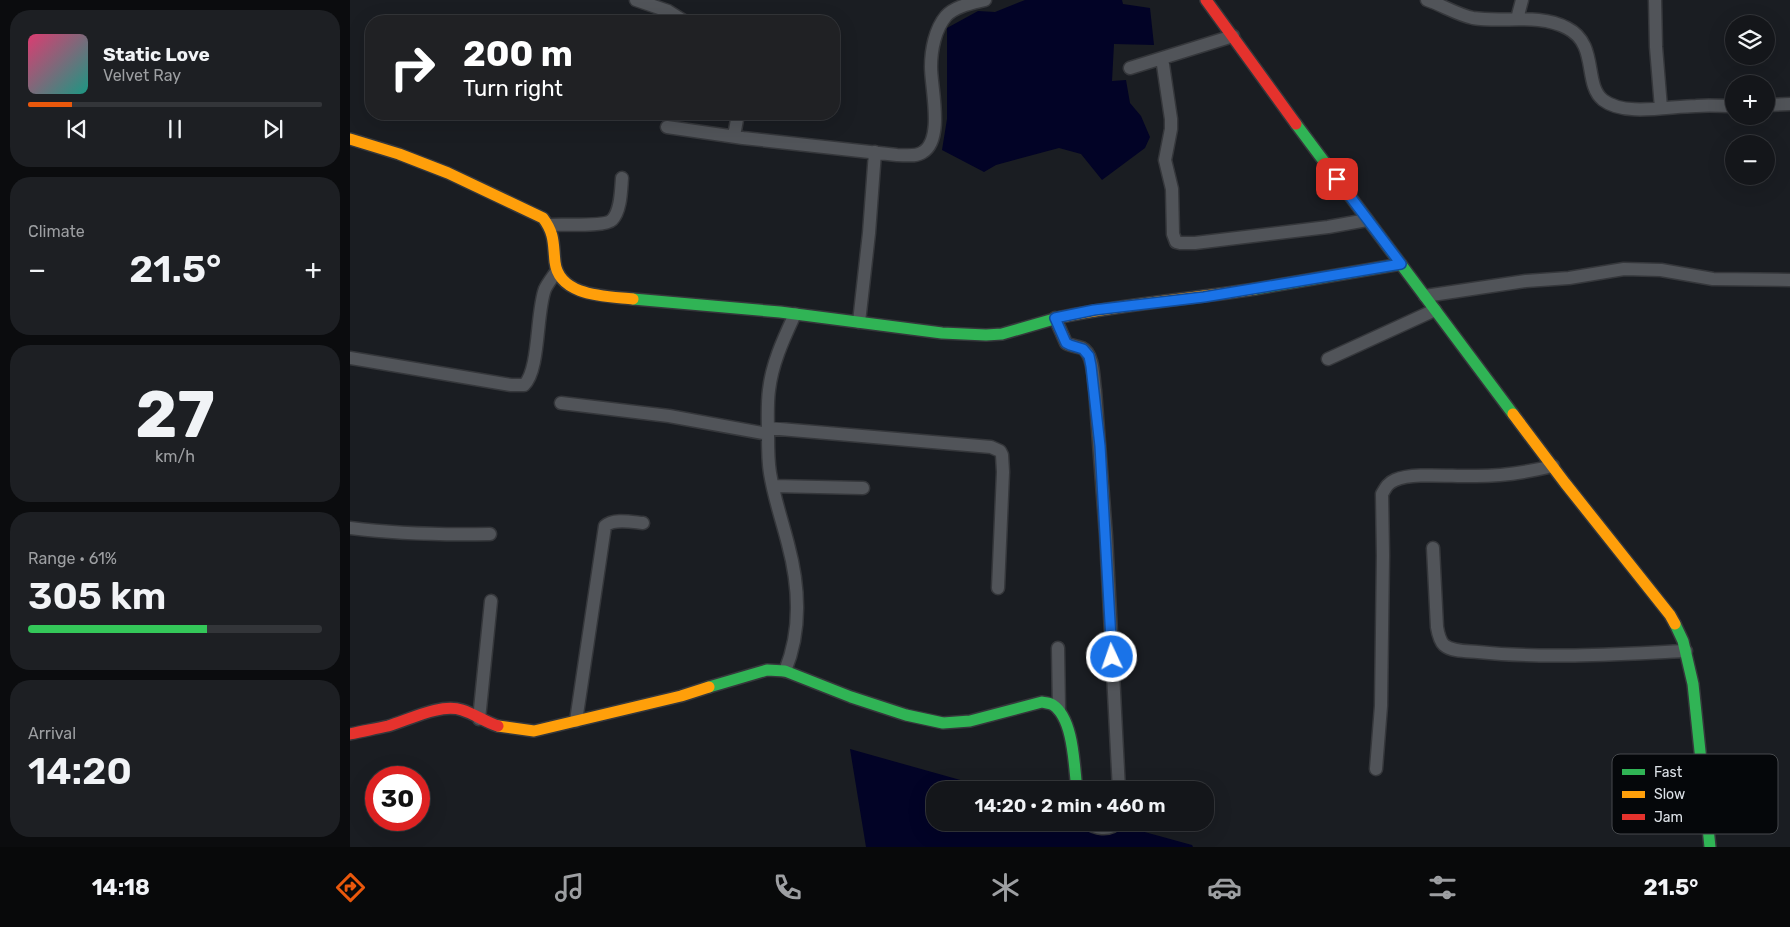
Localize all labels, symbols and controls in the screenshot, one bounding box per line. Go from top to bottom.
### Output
map controls [1725,15,1775,185]
button: layers [1725,15,1775,65]
text: 200 m [463,33,573,75]
icon: right [380,35,445,100]
text: Static Love [103,43,210,66]
text: Velvet Ray [103,66,181,85]
text: Turn right [463,75,563,102]
button: + [1725,75,1775,125]
icon: previous [63,115,91,143]
icon: pause [161,115,189,143]
icon: next [259,115,287,143]
button: − [1725,135,1775,185]
pin [1316,158,1358,200]
icon: arrive [1323,165,1351,193]
text: Climate [28,222,85,241]
text: 21.5° [129,246,221,292]
text: − [28,253,46,286]
text: + [305,253,322,286]
text: 27 [135,376,215,453]
text: km/h [155,447,195,466]
text: Range · 61% [28,549,117,568]
text: 305 km [28,573,166,619]
position arrow [1085,630,1137,682]
text: Arrival [28,724,76,743]
text: 14:20 [28,748,132,794]
legend [1612,754,1778,834]
text: Fast [1654,764,1683,781]
speed limit sign: 30 [365,766,430,831]
text: Slow [1654,786,1685,803]
text: 14:20 · 2 min · 460 m [975,794,1165,817]
text: Jam [1654,809,1683,826]
icon: directions [333,870,368,905]
icon: music [552,870,587,905]
icon: phone [770,870,805,905]
icon: climate [988,870,1023,905]
icon: car [1207,870,1242,905]
icon: filters [1425,870,1460,905]
text: 14:18 [92,874,150,901]
text: 21.5° [1644,874,1698,901]

